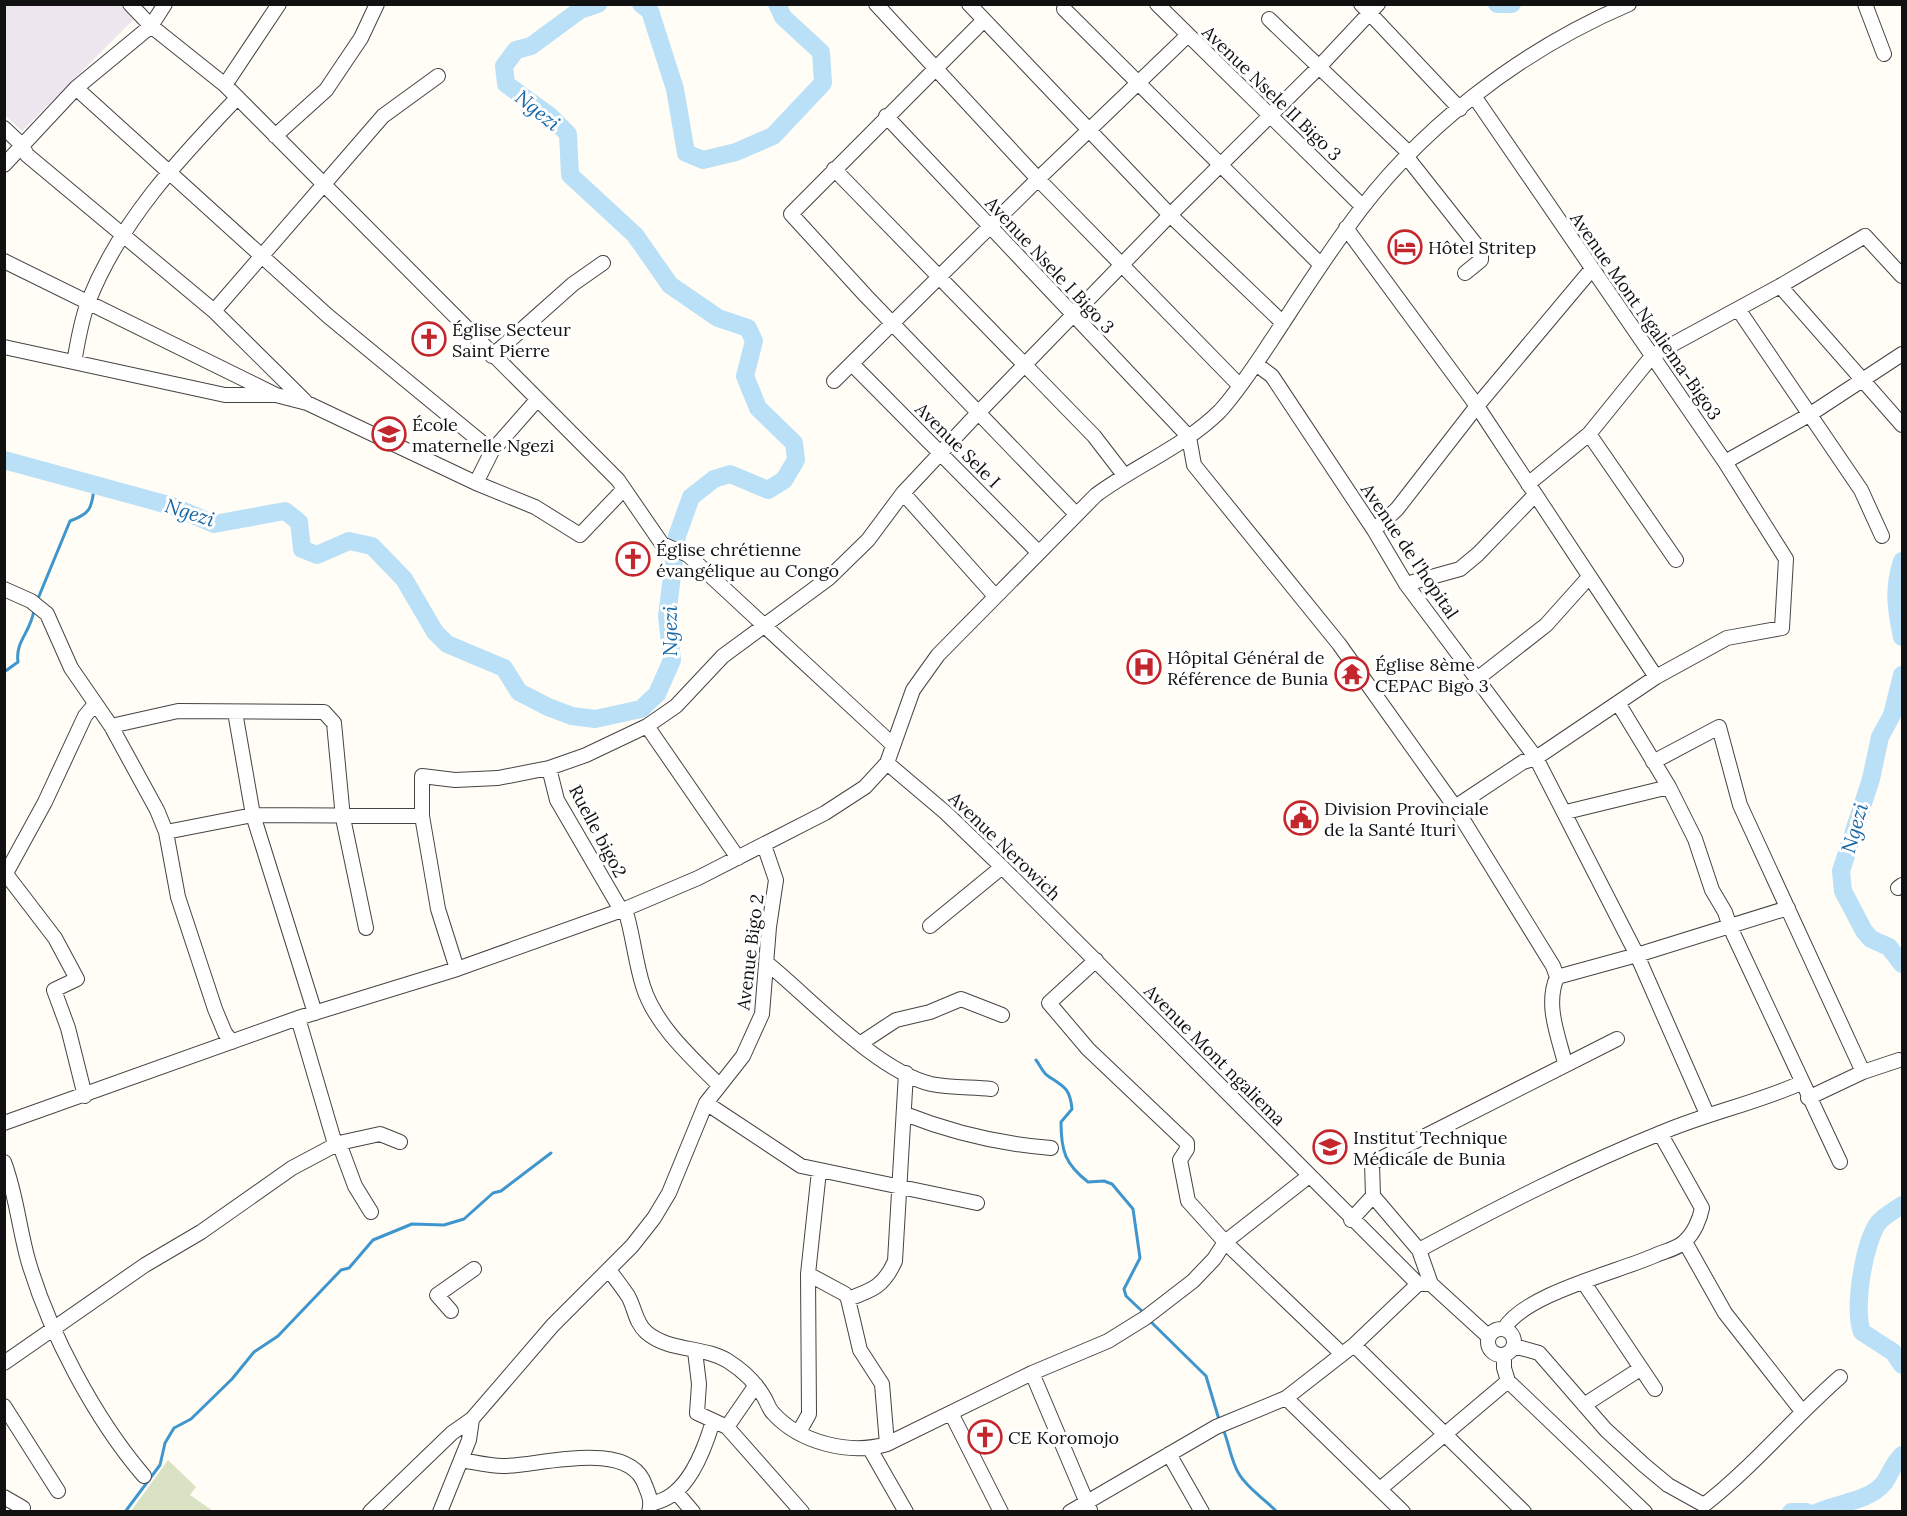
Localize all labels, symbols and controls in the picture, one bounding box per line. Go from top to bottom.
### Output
street label: Avenue Nsele II Bigo 3 [1197,20,1347,166]
water label: Ngezi [510,84,566,136]
street label: Avenue Nsele I Bigo 3 [980,191,1119,338]
street label: Avenue Mont Ngaliema-Bigo3 [1565,207,1727,424]
hotel icon: Hôtel Stritep [1387,229,1423,265]
place label: Hôtel Stritep [1428,236,1536,259]
place label: Église Secteur Saint Pierre [452,318,571,362]
church icon: Église Secteur Saint Pierre [411,321,447,357]
street label: Avenue Sele I [910,397,1005,492]
place label: École maternelle Ngezi [412,413,554,457]
school or university icon: École maternelle Ngezi [371,416,407,452]
street label: Avenue de l'hopital [1356,478,1464,623]
water label: Ngezi [162,492,219,532]
place label: Église chrétienne évangélique au Congo [656,538,839,582]
church icon: Église chrétienne évangélique au Congo [615,541,651,577]
water label: Ngezi [657,605,682,657]
place label: Hôpital Général de Référence de Bunia [1167,646,1328,690]
hospital icon: Hôpital Général de Référence de Bunia [1126,649,1162,685]
place label: Église 8ème CEPAC Bigo 3 [1375,653,1489,697]
temple icon: Église 8ème CEPAC Bigo 3 [1334,656,1370,692]
street label: Ruelle bigo2 [564,781,632,881]
street label: Avenue Nerowich [943,786,1066,905]
place label: Division Provinciale de la Santé Ituri [1324,797,1489,841]
public building icon: Division Provinciale de la Santé Ituri [1283,800,1319,836]
water label: Ngezi [1835,800,1873,856]
street label: Avenue Bigo 2 [731,893,769,1012]
street label: Avenue Mont ngaliema [1139,979,1290,1130]
place label: Institut Technique Médicale de Bunia [1353,1126,1508,1170]
school or university icon: Institut Technique Médicale de Bunia [1312,1129,1348,1165]
church icon: CE Koromojo [967,1419,1003,1455]
place label: CE Koromojo [1008,1426,1119,1449]

